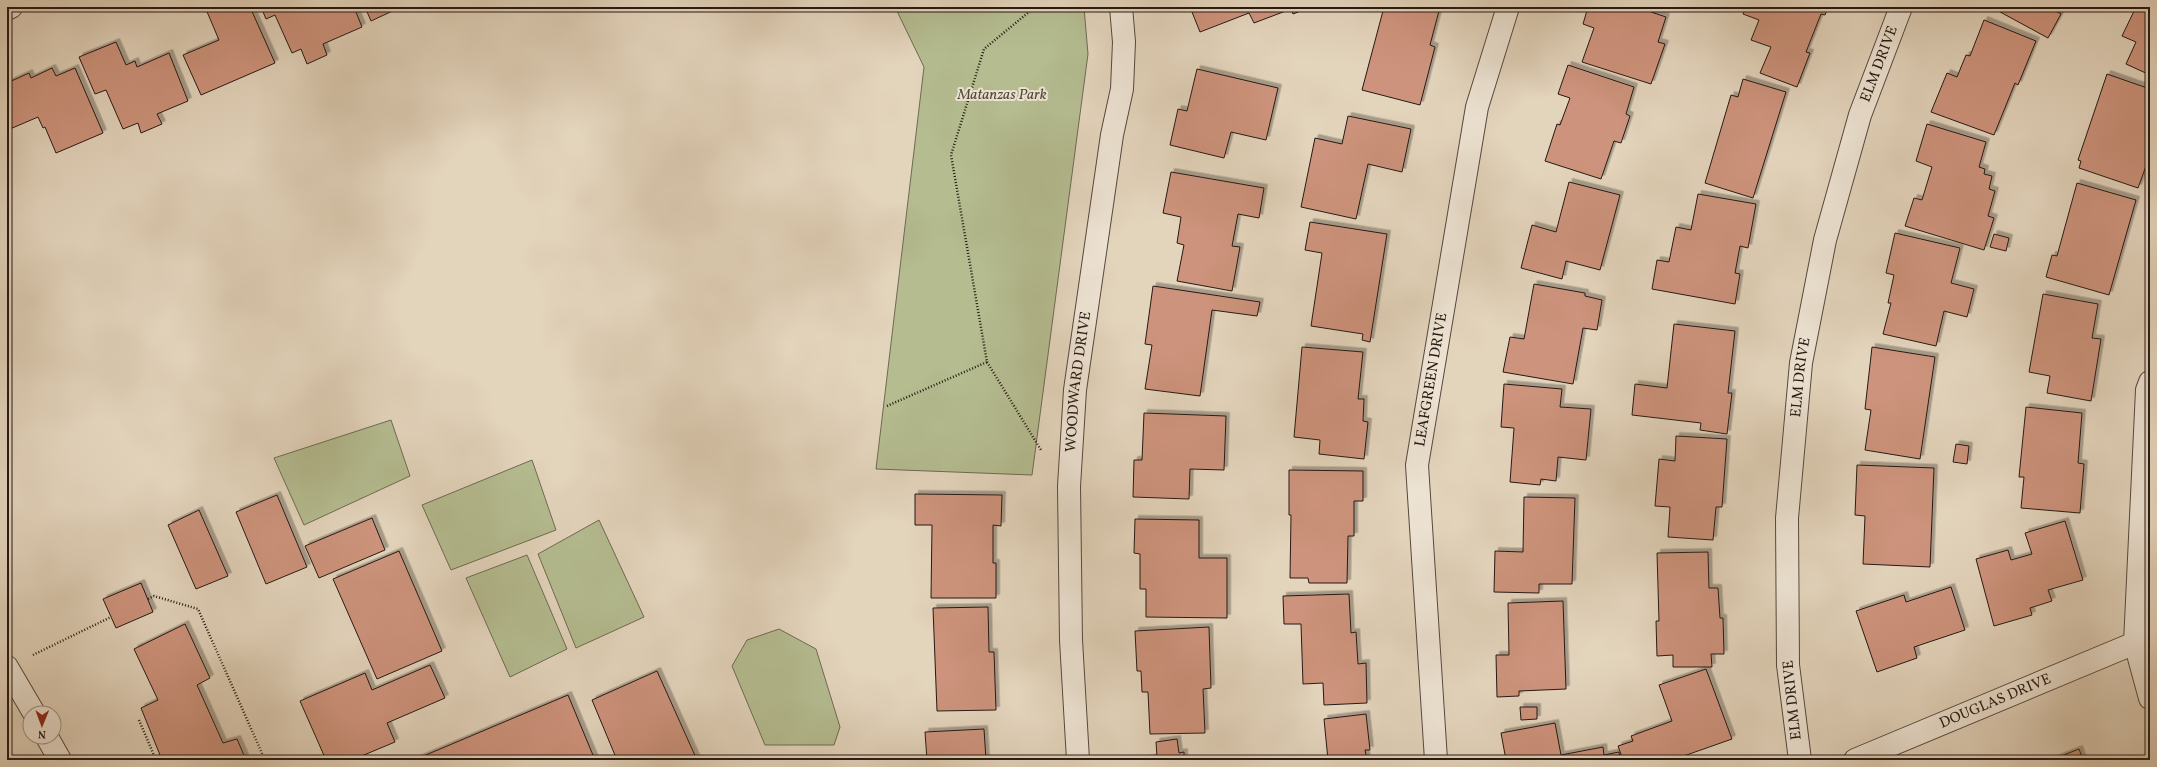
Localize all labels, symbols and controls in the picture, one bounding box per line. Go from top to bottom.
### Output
street label: ELM DRIVE [1855,23,1903,105]
park label: Matanzas Park [956,85,1047,106]
street label: WOODWARD DRIVE [1061,310,1097,453]
street label: LEAFGREEN DRIVE [1410,311,1453,448]
street label: ELM DRIVE [1786,336,1816,418]
street label: ELM DRIVE [1778,659,1808,741]
street label: DOUGLAS DRIVE [1936,669,2054,734]
north arrow [22,705,62,745]
text: N [38,726,46,741]

